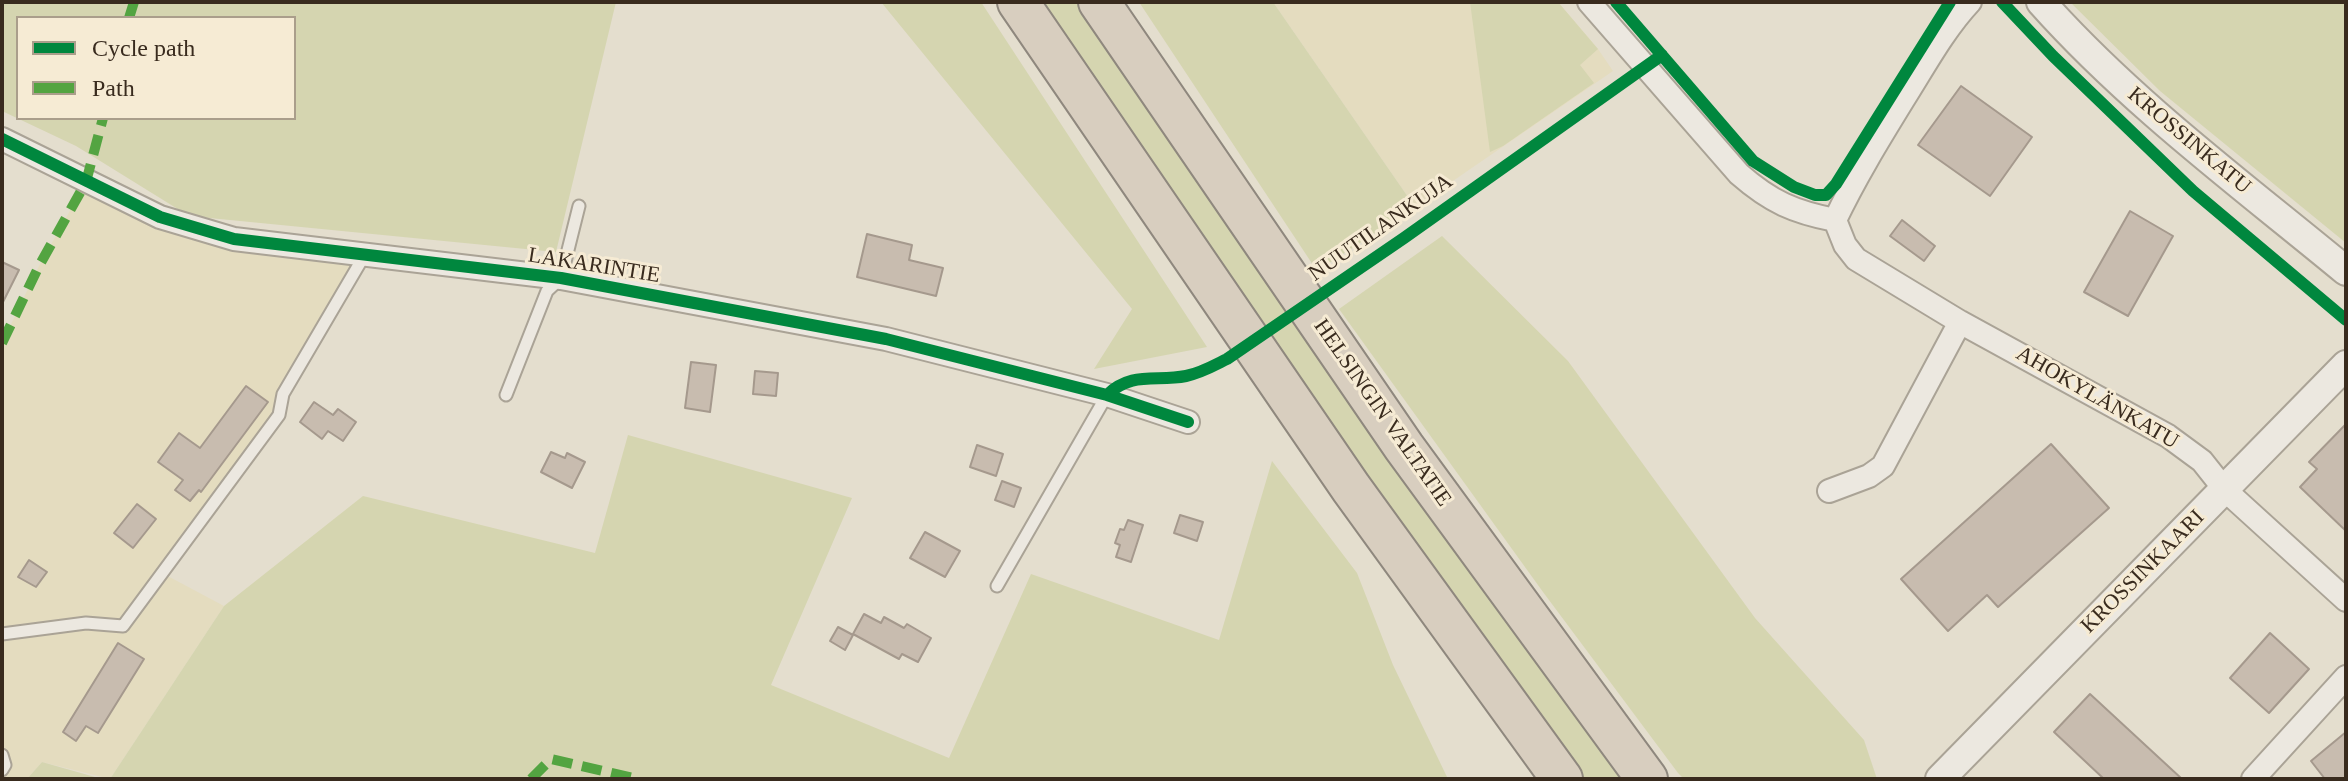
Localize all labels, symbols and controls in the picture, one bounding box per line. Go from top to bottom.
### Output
legend [16,16,296,120]
text: Cycle path [92,35,195,61]
text: Path [92,75,135,101]
street label: KROSSINKATU [2122,82,2256,200]
street label: NUUTILANKUJA [1304,168,1458,288]
street label: LAKARINTIE [526,243,662,289]
street label: HELSINGIN VALTATIE [1307,314,1457,512]
street label: AHOKYLÄNKATU [2011,341,2183,455]
street label: KROSSINKAARI [2076,505,2210,639]

